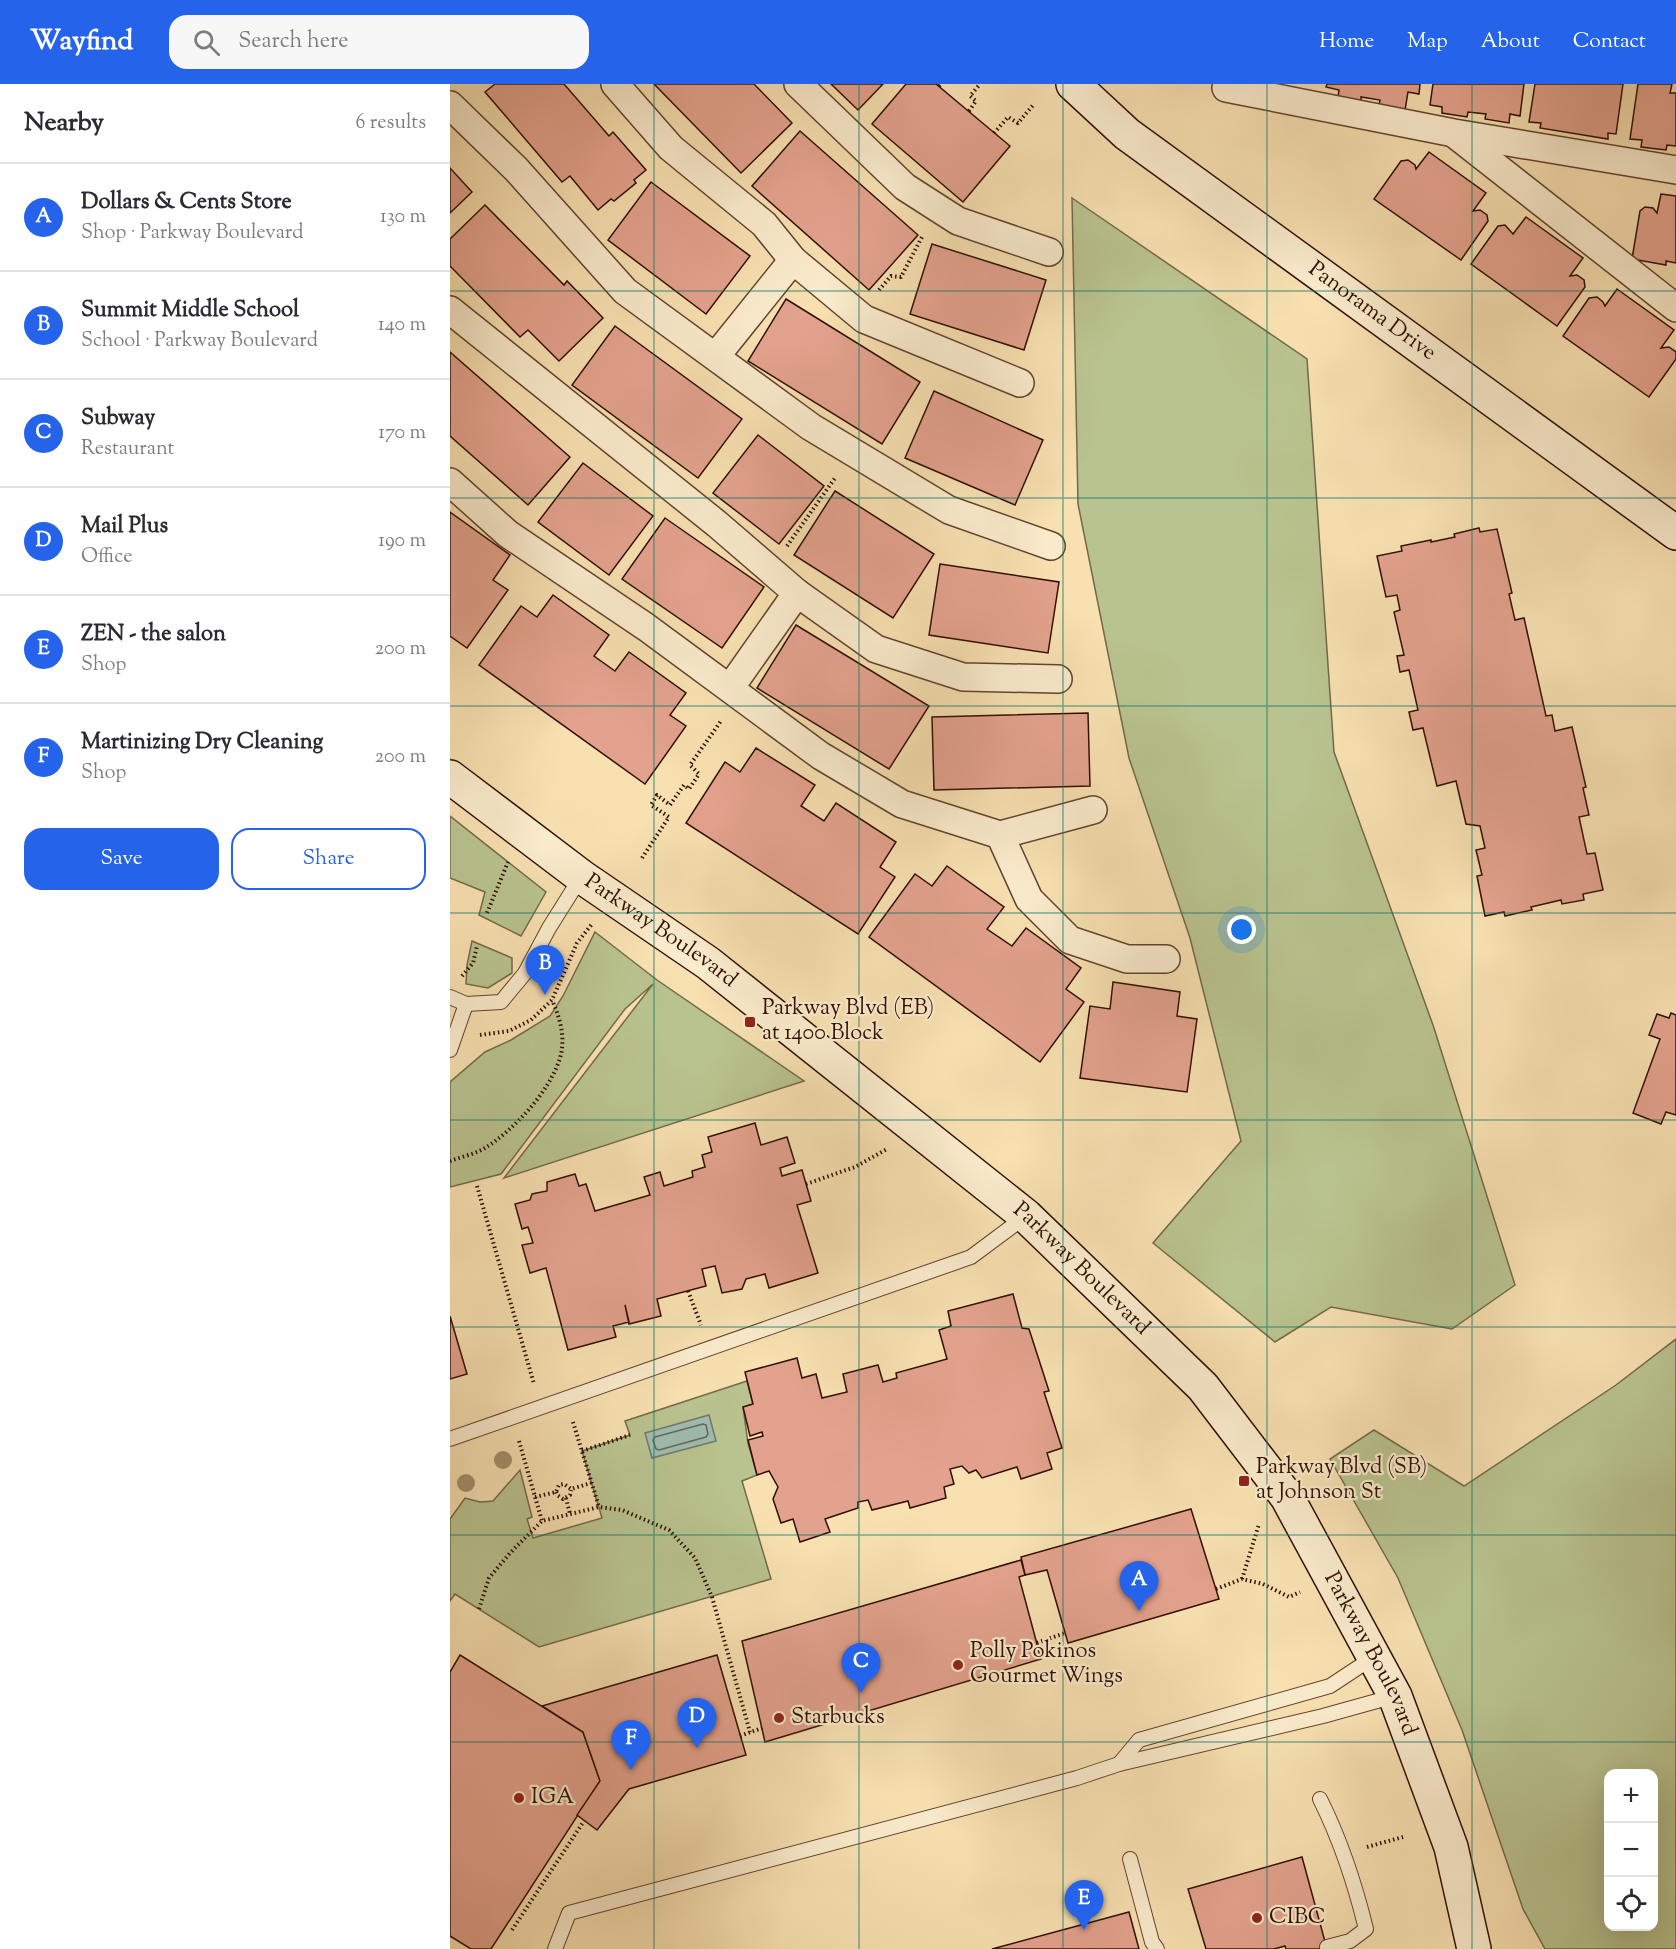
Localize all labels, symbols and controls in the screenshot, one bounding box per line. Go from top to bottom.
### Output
search box [169,15,589,69]
text: Wayfind [30,22,133,62]
icon: search [190,26,223,59]
text: Search here [238,26,349,58]
text: Home [1319,27,1374,57]
text: Map [1407,27,1448,57]
text: About [1481,27,1540,57]
text: Contact [1573,27,1646,57]
text: Nearby [24,105,104,142]
text: 6 results [356,109,426,138]
text: Dollars & Cents Store [81,187,292,219]
text: A [35,203,52,232]
text: 130 m [380,203,426,232]
text: Shop · Parkway Boulevard [81,219,304,248]
street label: Panorama Drive [1301,254,1442,369]
text: Summit Middle School [81,295,299,327]
text: B [37,311,50,340]
text: 140 m [378,311,426,340]
text: School · Parkway Boulevard [81,327,318,356]
text: Subway [81,403,155,435]
text: C [35,419,52,448]
text: 170 m [378,419,426,448]
text: Restaurant [81,435,174,464]
text: Mail Plus [81,511,168,543]
text: D [36,527,51,556]
text: 190 m [378,527,426,556]
text: Office [81,543,133,572]
text: ZEN - the salon [81,619,226,651]
text: E [37,635,50,664]
text: 200 m [375,635,426,664]
text: Shop [81,651,126,680]
text: Martinizing Dry Cleaning [81,727,323,759]
text: F [38,743,49,772]
text: 200 m [375,743,426,772]
text: Shop [81,759,126,788]
button: Save [24,828,219,890]
button: Share [231,828,426,890]
street label: Parkway Boulevard [577,867,744,996]
your location [1227,915,1256,944]
pin: B [526,946,565,995]
place label: Parkway Blvd (EB) at 1400 Block [762,993,934,1050]
marker: Parkway Blvd (EB) at 1400 Block [743,1015,757,1029]
street label: Parkway Boulevard [1005,1195,1157,1343]
place label: Parkway Blvd (SB) at Johnson St [1256,1452,1427,1509]
marker: Parkway Blvd (SB) at Johnson St [1237,1474,1251,1488]
pin: A [1120,1562,1158,1611]
street label: Parkway Boulevard [1315,1567,1424,1741]
place label: Polly Pokinos Gourmet Wings [970,1636,1123,1693]
pin: C [842,1644,880,1693]
marker: Polly Pokinos Gourmet Wings [951,1658,965,1672]
pin: D [678,1698,716,1748]
place label: Starbucks [791,1702,885,1734]
marker: Starbucks [772,1711,786,1725]
pin: F [612,1720,651,1770]
map controls [1604,1769,1658,1931]
button: + [1604,1769,1658,1823]
place label: IGA [531,1782,574,1814]
marker: IGA [512,1791,526,1805]
button: − [1604,1823,1658,1877]
button: locate [1604,1877,1658,1931]
pin: E [1064,1880,1104,1930]
place label: CIBC [1269,1902,1326,1934]
marker: CIBC [1250,1911,1264,1925]

